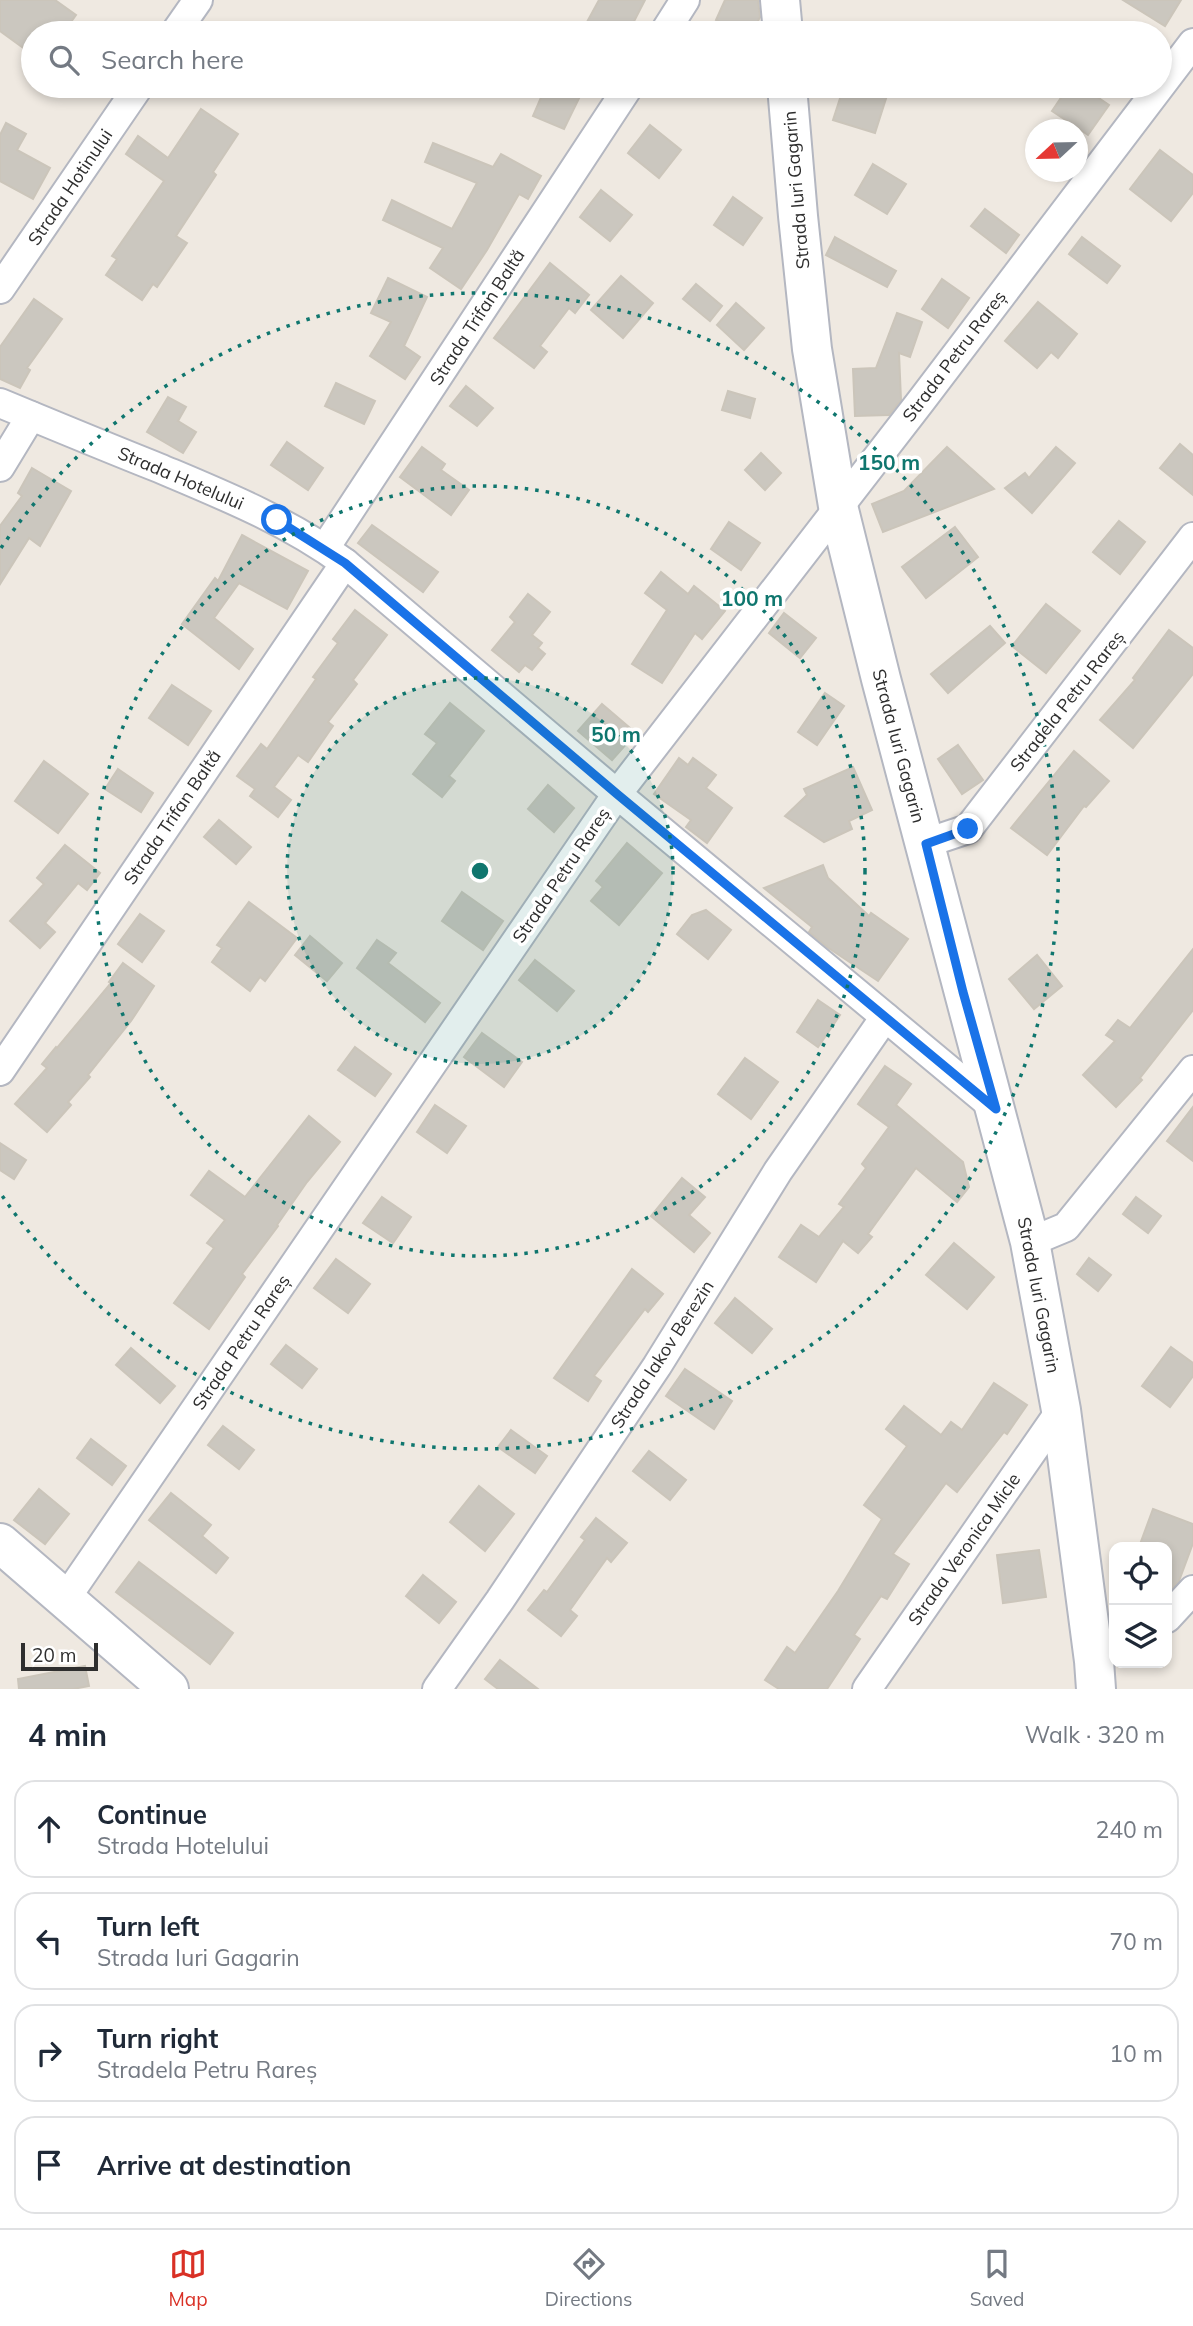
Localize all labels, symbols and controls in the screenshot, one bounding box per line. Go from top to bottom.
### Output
search box [21,21,1172,98]
icon: search [45,41,83,79]
text: Search here [101,43,244,76]
street label: Strada Iuri Gagarin [778,110,814,270]
north arrow [1025,119,1088,182]
street label: Strada Hotinului [23,124,117,250]
street label: Strada Trifan Baltă [424,245,530,389]
street label: Strada Petru Rareș [897,286,1011,426]
street label: Strada Hotelului [115,441,247,515]
text: 150 m [858,449,920,475]
route start [261,504,292,535]
text: 100 m [721,585,783,611]
street label: Stradela Petru Rareș [1005,626,1129,776]
street label: Strada Iuri Gagarin [867,666,931,826]
text: 50 m [591,721,641,747]
street label: Strada Trifan Baltă [118,745,226,889]
street label: Strada Petru Rareș [507,803,615,947]
route end [952,813,983,844]
centre of rings [468,859,492,883]
street label: Strada Iuri Gagarin [1013,1215,1065,1375]
street label: Strada Petru Rareș [187,1270,295,1414]
street label: Strada Iakov Berezin [605,1275,719,1433]
street label: Strada Veronica Micle [903,1468,1025,1630]
map controls [1109,1542,1172,1668]
button: locate [1109,1542,1172,1605]
button: layers [1109,1605,1172,1668]
scale bar [21,1640,98,1672]
text: 20 m [32,1643,76,1667]
text: 4 min [28,1716,107,1754]
text: Walk · 320 m [1025,1720,1165,1749]
text: Continue [97,1798,207,1831]
icon: ahead [30,1810,68,1848]
text: 240 m [1095,1815,1163,1844]
text: Strada Hotelului [97,1831,269,1860]
text: Turn left [97,1910,199,1943]
icon: left [30,1922,68,1960]
text: 70 m [1109,1927,1163,1956]
text: Strada Iuri Gagarin [97,1943,300,1972]
text: Turn right [97,2022,218,2055]
icon: right [30,2034,68,2072]
text: 10 m [1109,2039,1163,2068]
text: Stradela Petru Rareș [97,2055,317,2084]
icon: arrive [30,2146,68,2184]
text: Arrive at destination [97,2149,352,2182]
tab: Map [169,2245,208,2311]
tab: Directions [545,2245,633,2311]
tab: Saved [970,2245,1024,2311]

